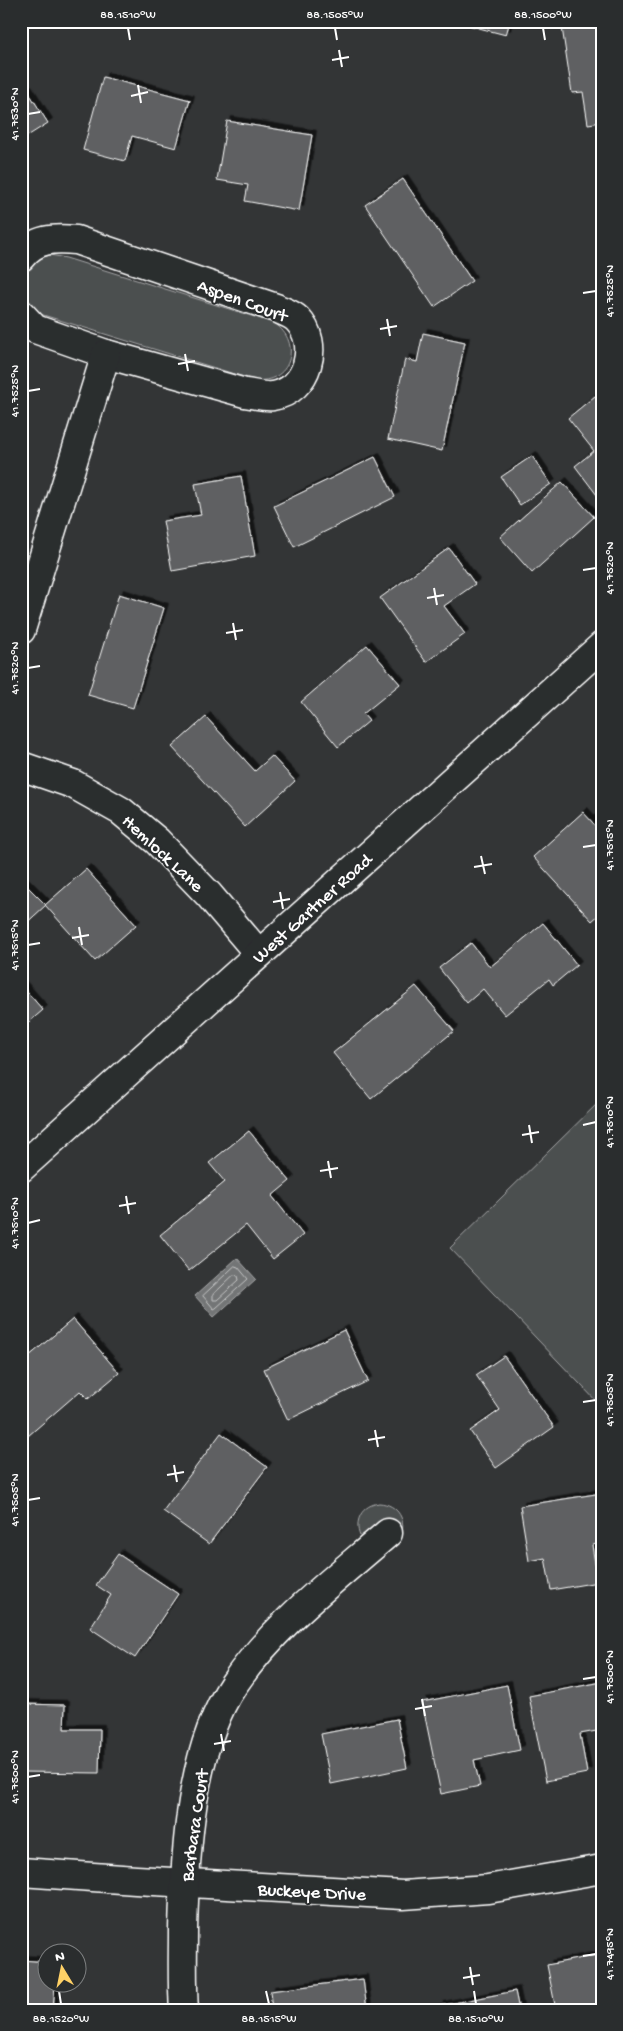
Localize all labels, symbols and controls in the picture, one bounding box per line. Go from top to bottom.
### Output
text: 88.1510°W [100,9,156,23]
text: 88.1505°W [307,9,363,23]
text: 88.1500°W [514,9,572,23]
text: 41.7530°N [9,87,23,141]
text: 41.7525°N [604,265,618,317]
street label: Aspen Court [193,275,292,330]
text: 41.7525°N [9,365,23,417]
text: 41.7520°N [604,541,618,594]
text: 41.7520°N [9,641,23,694]
street label: Hemlock Lane [116,811,208,899]
text: 41.7515°N [604,819,618,871]
street label: West Gartner Road [249,848,380,970]
text: 41.7515°N [9,919,23,971]
text: 41.7510°N [604,1096,618,1148]
text: 41.7510°N [9,1197,23,1249]
text: 41.7505°N [604,1373,618,1427]
text: 41.7505°N [9,1473,23,1527]
text: 41.7500°N [604,1650,618,1704]
text: 41.7500°N [9,1750,23,1804]
street label: Barbara Court [177,1766,216,1884]
street label: Buckeye Drive [256,1879,367,1908]
text: 41.7495°N [604,1928,618,1980]
north arrow [38,1944,88,1994]
text: N [54,1948,66,1967]
text: 88.1520°W [33,2013,89,2027]
text: 88.1515°W [242,2013,296,2027]
text: 88.1510°W [448,2013,504,2027]

